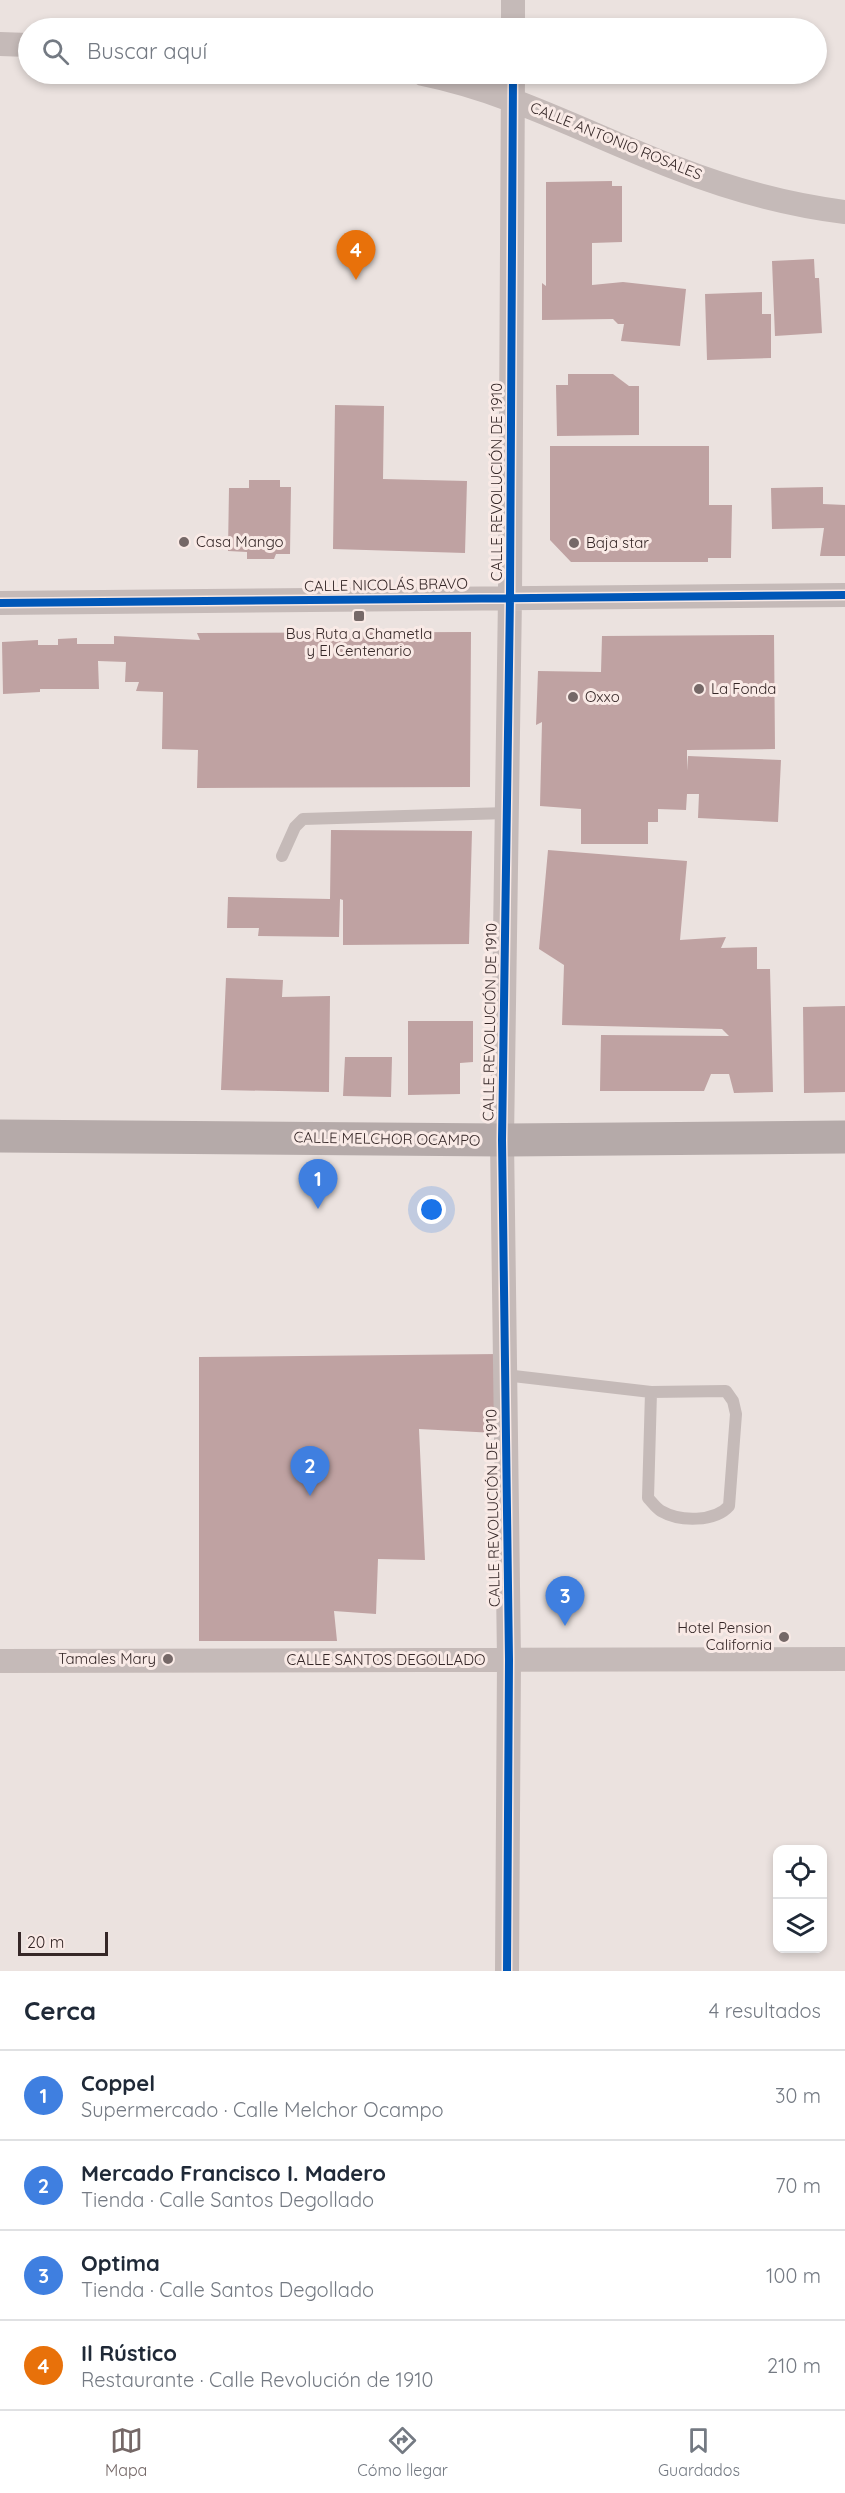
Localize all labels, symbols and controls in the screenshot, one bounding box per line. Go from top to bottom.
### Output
search box [18,18,827,84]
icon: search [39,35,72,68]
text: Buscar aquí [87,37,207,65]
street label: CALLE ANTONIO ROSALES [527,97,705,184]
pin: 4 [336,230,376,280]
street label: CALLE REVOLUCIÓN DE 1910 [487,383,506,581]
place label: Casa Mango [196,532,284,551]
place label: Baja star [586,533,649,552]
marker: Casa Mango [177,535,191,549]
marker: Baja star [567,536,581,550]
street label: CALLE NICOLÁS BRAVO [304,574,468,595]
marker: Bus Ruta a Chametla y El Centenario [352,609,366,623]
place label: Bus Ruta a Chametla y El Centenario [286,624,432,660]
place label: La Fonda [711,679,776,698]
marker: La Fonda [692,682,706,696]
place label: Oxxo [585,687,620,706]
marker: Oxxo [566,690,580,704]
street label: CALLE REVOLUCIÓN DE 1910 [478,923,501,1121]
street label: CALLE MELCHOR OCAMPO [293,1127,481,1150]
pin: 1 [298,1160,338,1209]
your location [417,1195,446,1224]
street label: CALLE REVOLUCIÓN DE 1910 [481,1409,504,1607]
pin: 2 [290,1446,330,1496]
pin: 3 [546,1576,584,1626]
place label: Hotel Pension California [677,1618,772,1654]
marker: Hotel Pension California [777,1630,791,1644]
place label: Tamales Mary [58,1649,156,1668]
street label: CALLE SANTOS DEGOLLADO [286,1650,486,1669]
marker: Tamales Mary [161,1652,175,1666]
map controls [773,1845,827,1953]
button: locate [773,1845,827,1899]
button: layers [773,1899,827,1953]
scale bar [18,1929,108,1956]
text: 20 m [27,1932,64,1952]
text: Cerca [24,1994,96,2027]
text: 4 resultados [709,1998,821,2023]
text: Coppel [81,2069,155,2097]
text: 1 [40,2083,47,2108]
text: 30 m [775,2083,821,2108]
text: Supermercado · Calle Melchor Ocampo [81,2097,444,2122]
text: Mercado Francisco I. Madero [81,2159,386,2187]
text: 2 [38,2173,49,2198]
text: 70 m [775,2173,821,2198]
text: Tienda · Calle Santos Degollado [81,2187,374,2212]
text: Optima [81,2249,160,2277]
text: 3 [38,2263,49,2288]
text: 100 m [766,2263,821,2288]
text: Tienda · Calle Santos Degollado [81,2277,374,2302]
text: Il Rústico [81,2339,177,2367]
text: 4 [38,2353,49,2378]
text: 210 m [767,2353,821,2378]
text: Restaurante · Calle Revolución de 1910 [81,2367,434,2392]
tab: Mapa [105,2424,147,2480]
tab: Cómo llegar [357,2424,448,2480]
tab: Guardados [658,2424,740,2480]

